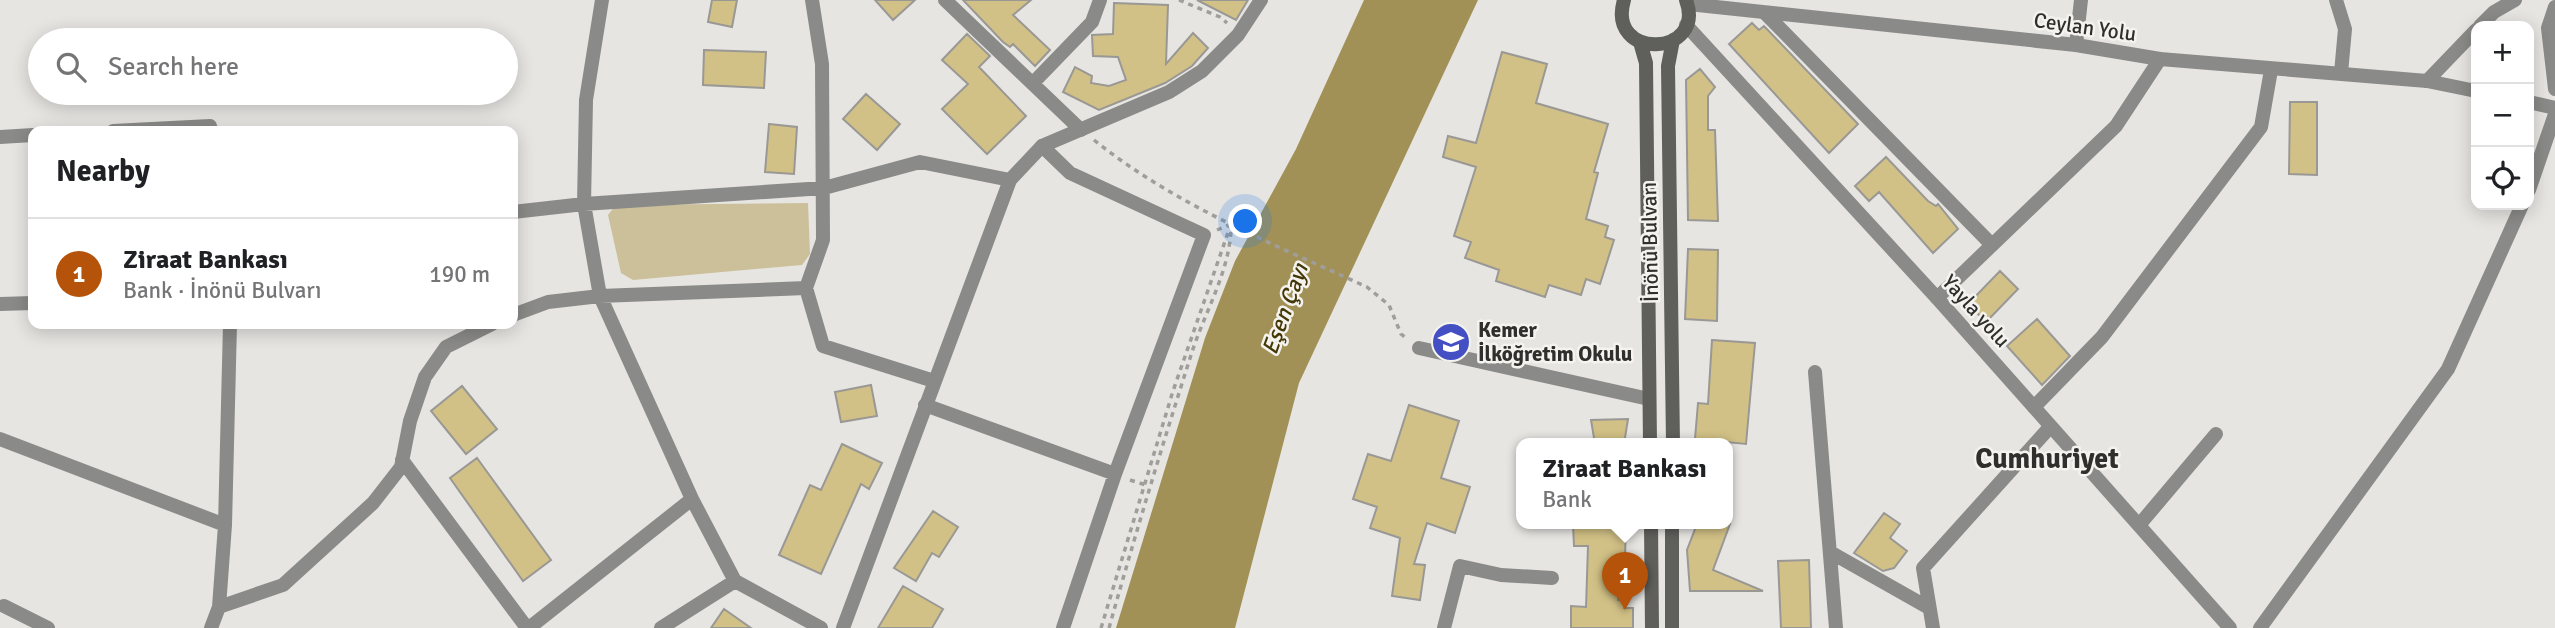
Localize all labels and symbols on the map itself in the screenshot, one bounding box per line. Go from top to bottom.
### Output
street label: Ceylan Yolu [2032,7,2138,47]
street label: İnönü Bulvarı [1636,182,1664,302]
your location [1228,204,1262,238]
water label: Eşen Çayı [1255,258,1315,358]
street label: Yayla yolu [1937,269,2015,353]
place label: Kemer İlköğretim Okulu [1478,317,1632,367]
school or university icon: Kemer İlköğretim Okulu [1430,321,1472,363]
district label: Cumhuriyet [1975,442,2119,476]
pin: 1 [1602,552,1648,610]

